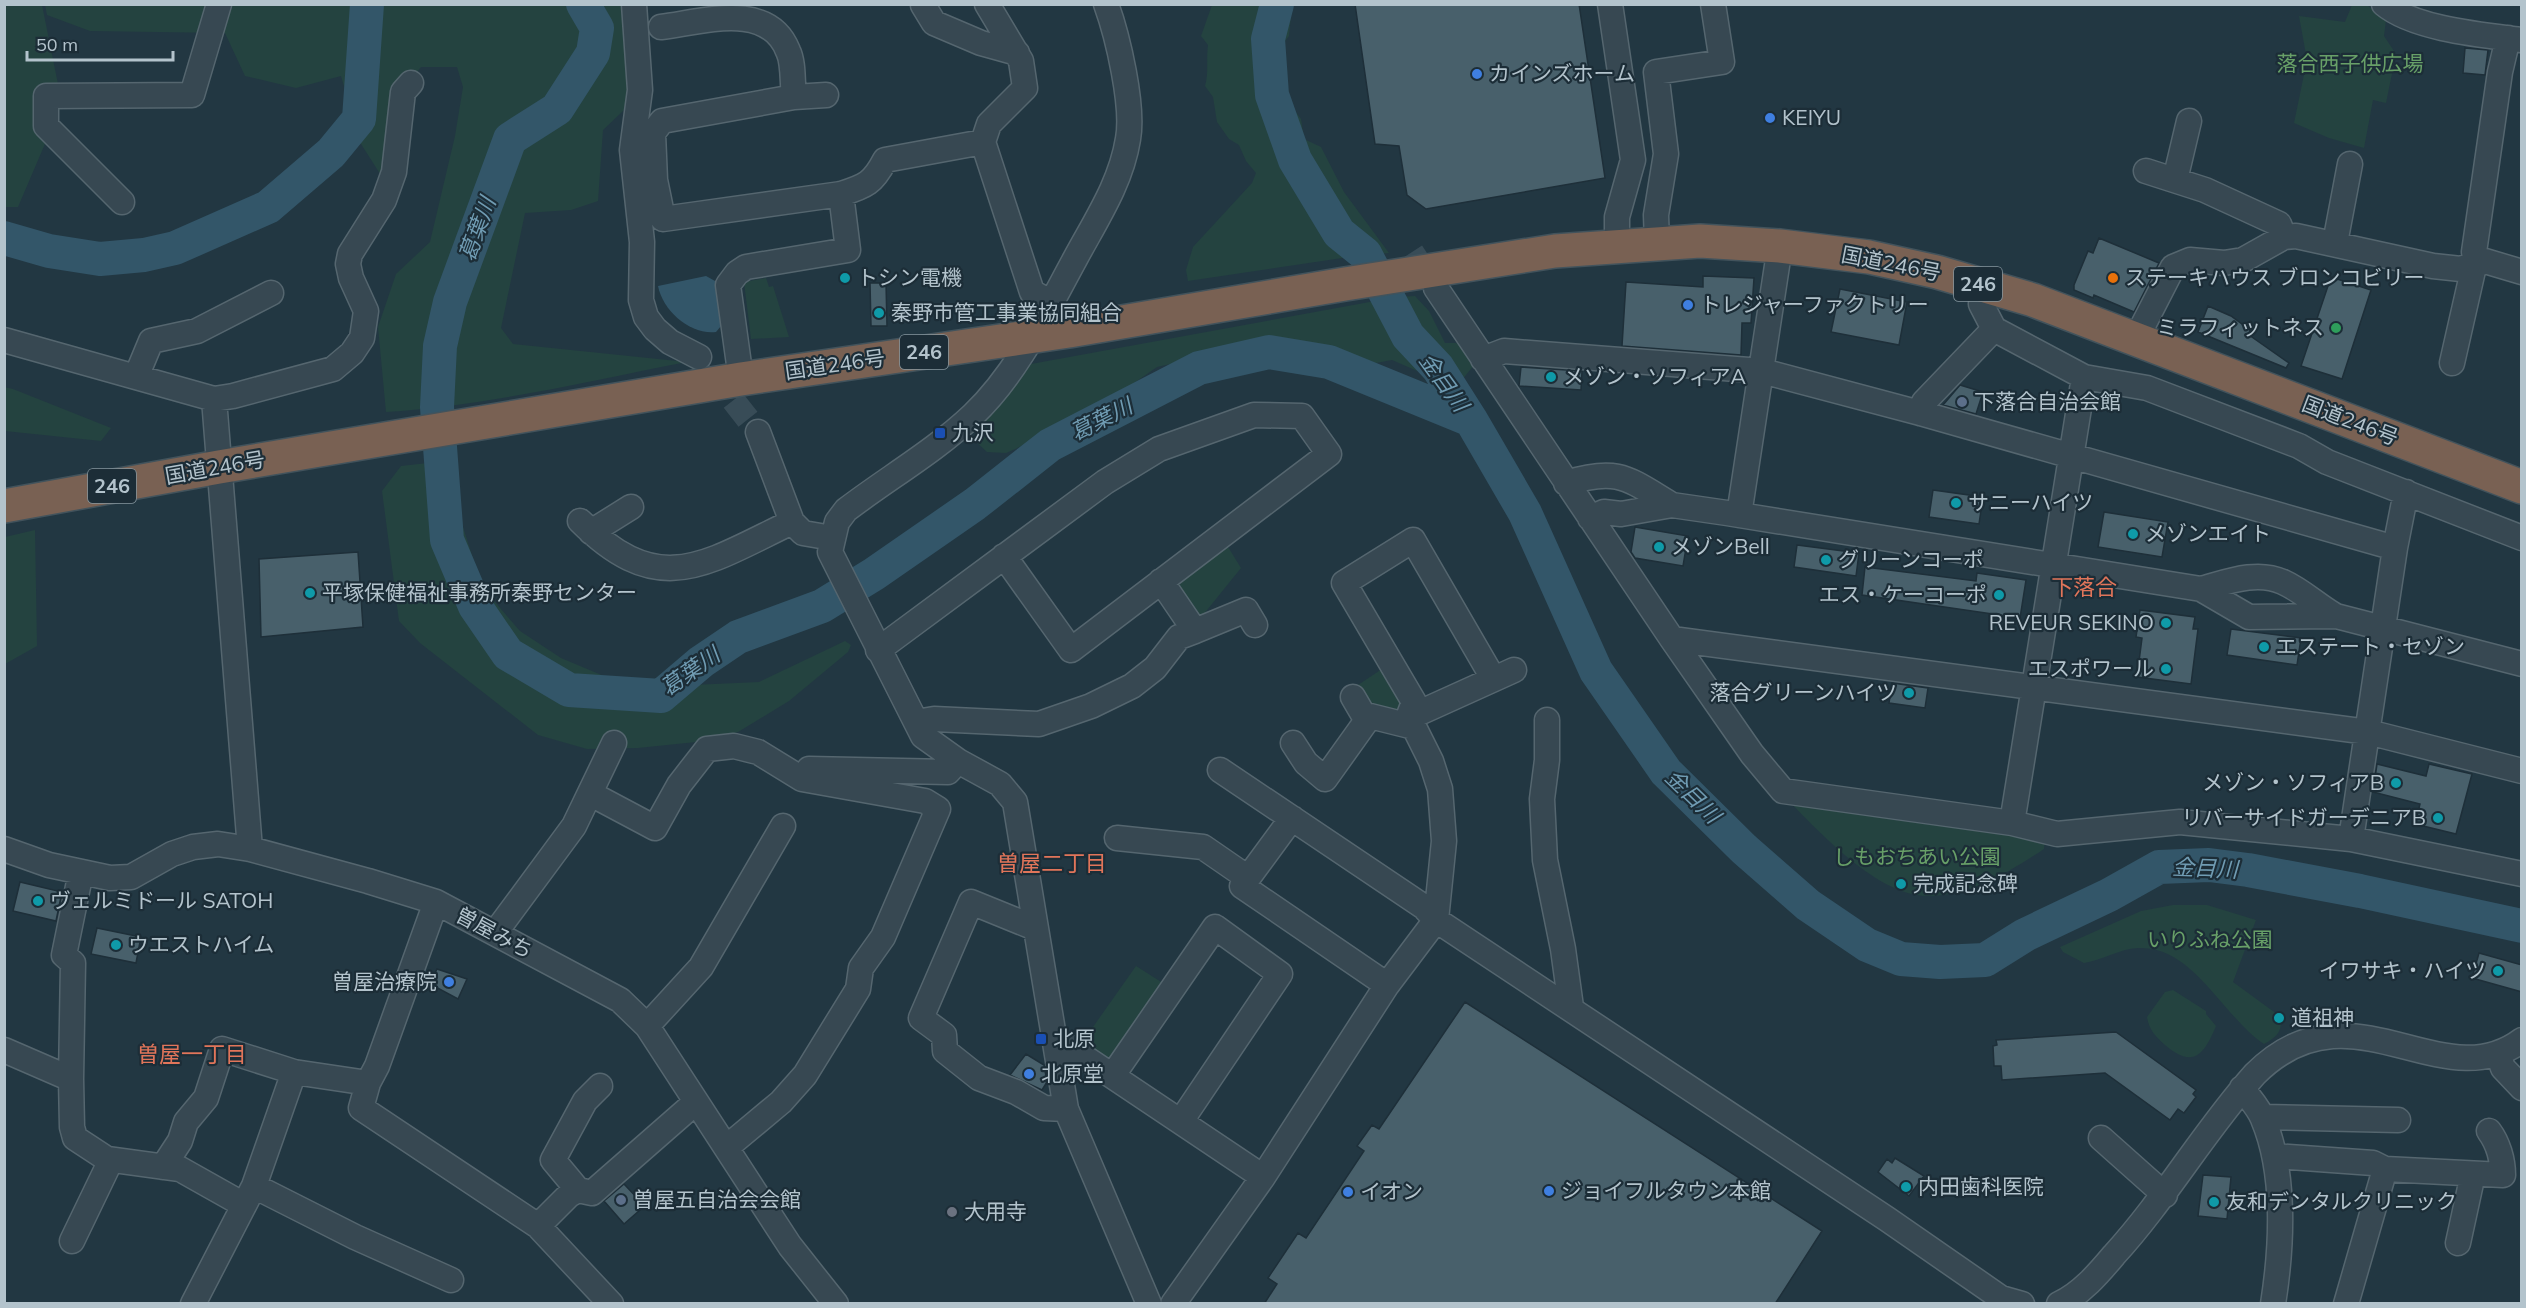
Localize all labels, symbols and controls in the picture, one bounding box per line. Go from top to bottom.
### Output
scale bar [27,24,172,62]
text: 50 m [36,33,78,56]
park label: 落合西子供広場 [2277,50,2424,76]
place label: カインズホーム [1489,60,1635,86]
marker: カインズホーム [1470,67,1484,81]
place label: KEIYU [1782,104,1841,130]
marker: KEIYU [1763,111,1777,125]
water label: 葛葉川 [453,191,502,265]
street label: 国道246号 [1839,241,1943,285]
place label: トシン電機 [857,264,962,290]
place label: ステーキハウス ブロンコビリー [2125,264,2424,290]
road number: 246 [1954,267,2002,301]
marker: トシン電機 [838,271,852,285]
marker: ステーキハウス ブロンコビリー [2106,271,2120,285]
place label: トレジャーファクトリー [1700,291,1929,317]
marker: トレジャーファクトリー [1681,298,1695,312]
place label: 秦野市管工事業協同組合 [891,299,1122,325]
marker: 秦野市管工事業協同組合 [872,306,886,320]
place label: ミラフィットネス [2156,314,2324,340]
marker: ミラフィットネス [2329,321,2343,335]
road number: 246 [900,335,948,369]
street label: 国道246号 [783,344,887,384]
water label: 金目川 [1413,347,1476,419]
place label: メゾン・ソフィアA [1563,363,1747,389]
marker: メゾン・ソフィアA [1544,370,1558,384]
place label: 下落合自治会館 [1974,388,2121,414]
street label: 国道246号 [2299,390,2402,450]
water label: 葛葉川 [1065,391,1139,446]
marker: 下落合自治会館 [1955,395,1969,409]
place label: 九沢 [952,419,994,445]
marker: 九沢 [933,426,947,440]
street label: 国道246号 [163,445,267,489]
road number: 246 [88,469,136,503]
place label: サニーハイツ [1968,489,2093,515]
marker: サニーハイツ [1949,496,1963,510]
place label: メゾンエイト [2145,520,2271,546]
marker: メゾンエイト [2126,527,2140,541]
place label: メゾンBell [1671,533,1770,559]
marker: メゾンBell [1652,540,1666,554]
place label: グリーンコーポ [1838,546,1984,572]
marker: グリーンコーポ [1819,553,1833,567]
district label: 下落合 [2051,573,2117,601]
place label: 平塚保健福祉事務所秦野センター [322,579,637,605]
place label: エス・ケーコーポ [1819,581,1987,607]
marker: 平塚保健福祉事務所秦野センター [303,586,317,600]
marker: エス・ケーコーポ [1992,588,2006,602]
place label: REVEUR SEKINO [1989,609,2154,635]
marker: REVEUR SEKINO [2159,616,2173,630]
place label: エステート・セゾン [2276,633,2465,659]
water label: 葛葉川 [655,639,727,701]
marker: エステート・セゾン [2257,640,2271,654]
place label: エスポワール [2028,655,2154,681]
marker: エスポワール [2159,662,2173,676]
place label: 落合グリーンハイツ [1709,679,1897,705]
marker: 落合グリーンハイツ [1902,686,1916,700]
water label: 金目川 [1660,763,1728,830]
place label: メゾン・ソフィアB [2202,769,2384,795]
marker: メゾン・ソフィアB [2389,776,2403,790]
place label: リバーサイドガーデニアB [2181,804,2426,830]
marker: リバーサイドガーデニアB [2431,811,2445,825]
park label: しもおちあい公園 [1833,843,2001,869]
district label: 曽屋二丁目 [997,849,1107,877]
water label: 金目川 [2172,853,2240,883]
place label: 完成記念碑 [1913,870,2018,896]
marker: 完成記念碑 [1894,877,1908,891]
place label: ヴェルミドール SATOH [50,887,273,913]
marker: ヴェルミドール SATOH [31,894,45,908]
street label: 曽屋みち [451,901,538,963]
park label: いりふね公園 [2147,926,2273,952]
place label: ウエストハイム [128,931,274,957]
marker: ウエストハイム [109,938,123,952]
place label: イワサキ・ハイツ [2318,957,2486,983]
marker: イワサキ・ハイツ [2491,964,2505,978]
place label: 曽屋治療院 [332,968,437,994]
marker: 曽屋治療院 [442,975,456,989]
place label: 道祖神 [2291,1004,2354,1030]
marker: 道祖神 [2272,1011,2286,1025]
place label: 北原 [1053,1025,1095,1051]
marker: 北原 [1034,1032,1048,1046]
district label: 曽屋一丁目 [137,1040,247,1068]
place label: 北原堂 [1041,1060,1104,1086]
marker: 北原堂 [1022,1067,1036,1081]
place label: 内田歯科医院 [1918,1173,2044,1199]
place label: ジョイフルタウン本館 [1561,1177,1771,1203]
place label: イオン [1360,1178,1423,1204]
marker: 内田歯科医院 [1899,1180,1913,1194]
marker: ジョイフルタウン本館 [1542,1184,1556,1198]
marker: イオン [1341,1185,1355,1199]
place label: 曽屋五自治会会館 [633,1186,801,1212]
place label: 友和デンタルクリニック [2226,1188,2457,1214]
marker: 曽屋五自治会会館 [614,1193,628,1207]
marker: 友和デンタルクリニック [2207,1195,2221,1209]
place label: 大用寺 [964,1198,1027,1224]
marker: 大用寺 [945,1205,959,1219]

